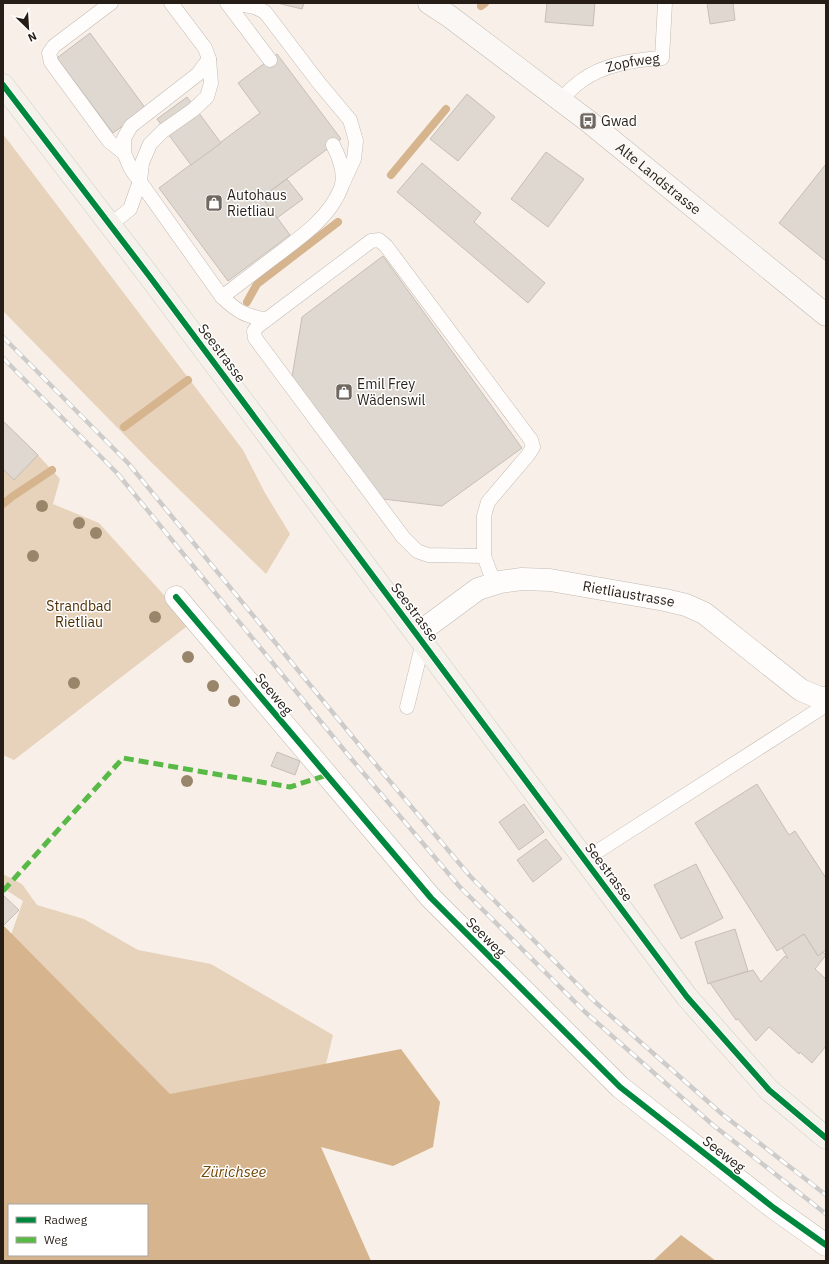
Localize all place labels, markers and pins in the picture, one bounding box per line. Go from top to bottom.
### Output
bus stop icon: Gwad [578,111,598,131]
place label: Gwad [601,112,637,130]
place label: Autohaus Rietliau [227,186,287,220]
shop icon: Autohaus Rietliau [204,193,224,213]
place label: Emil Frey Wädenswil [357,375,426,409]
shop icon: Emil Frey Wädenswil [334,382,354,402]

